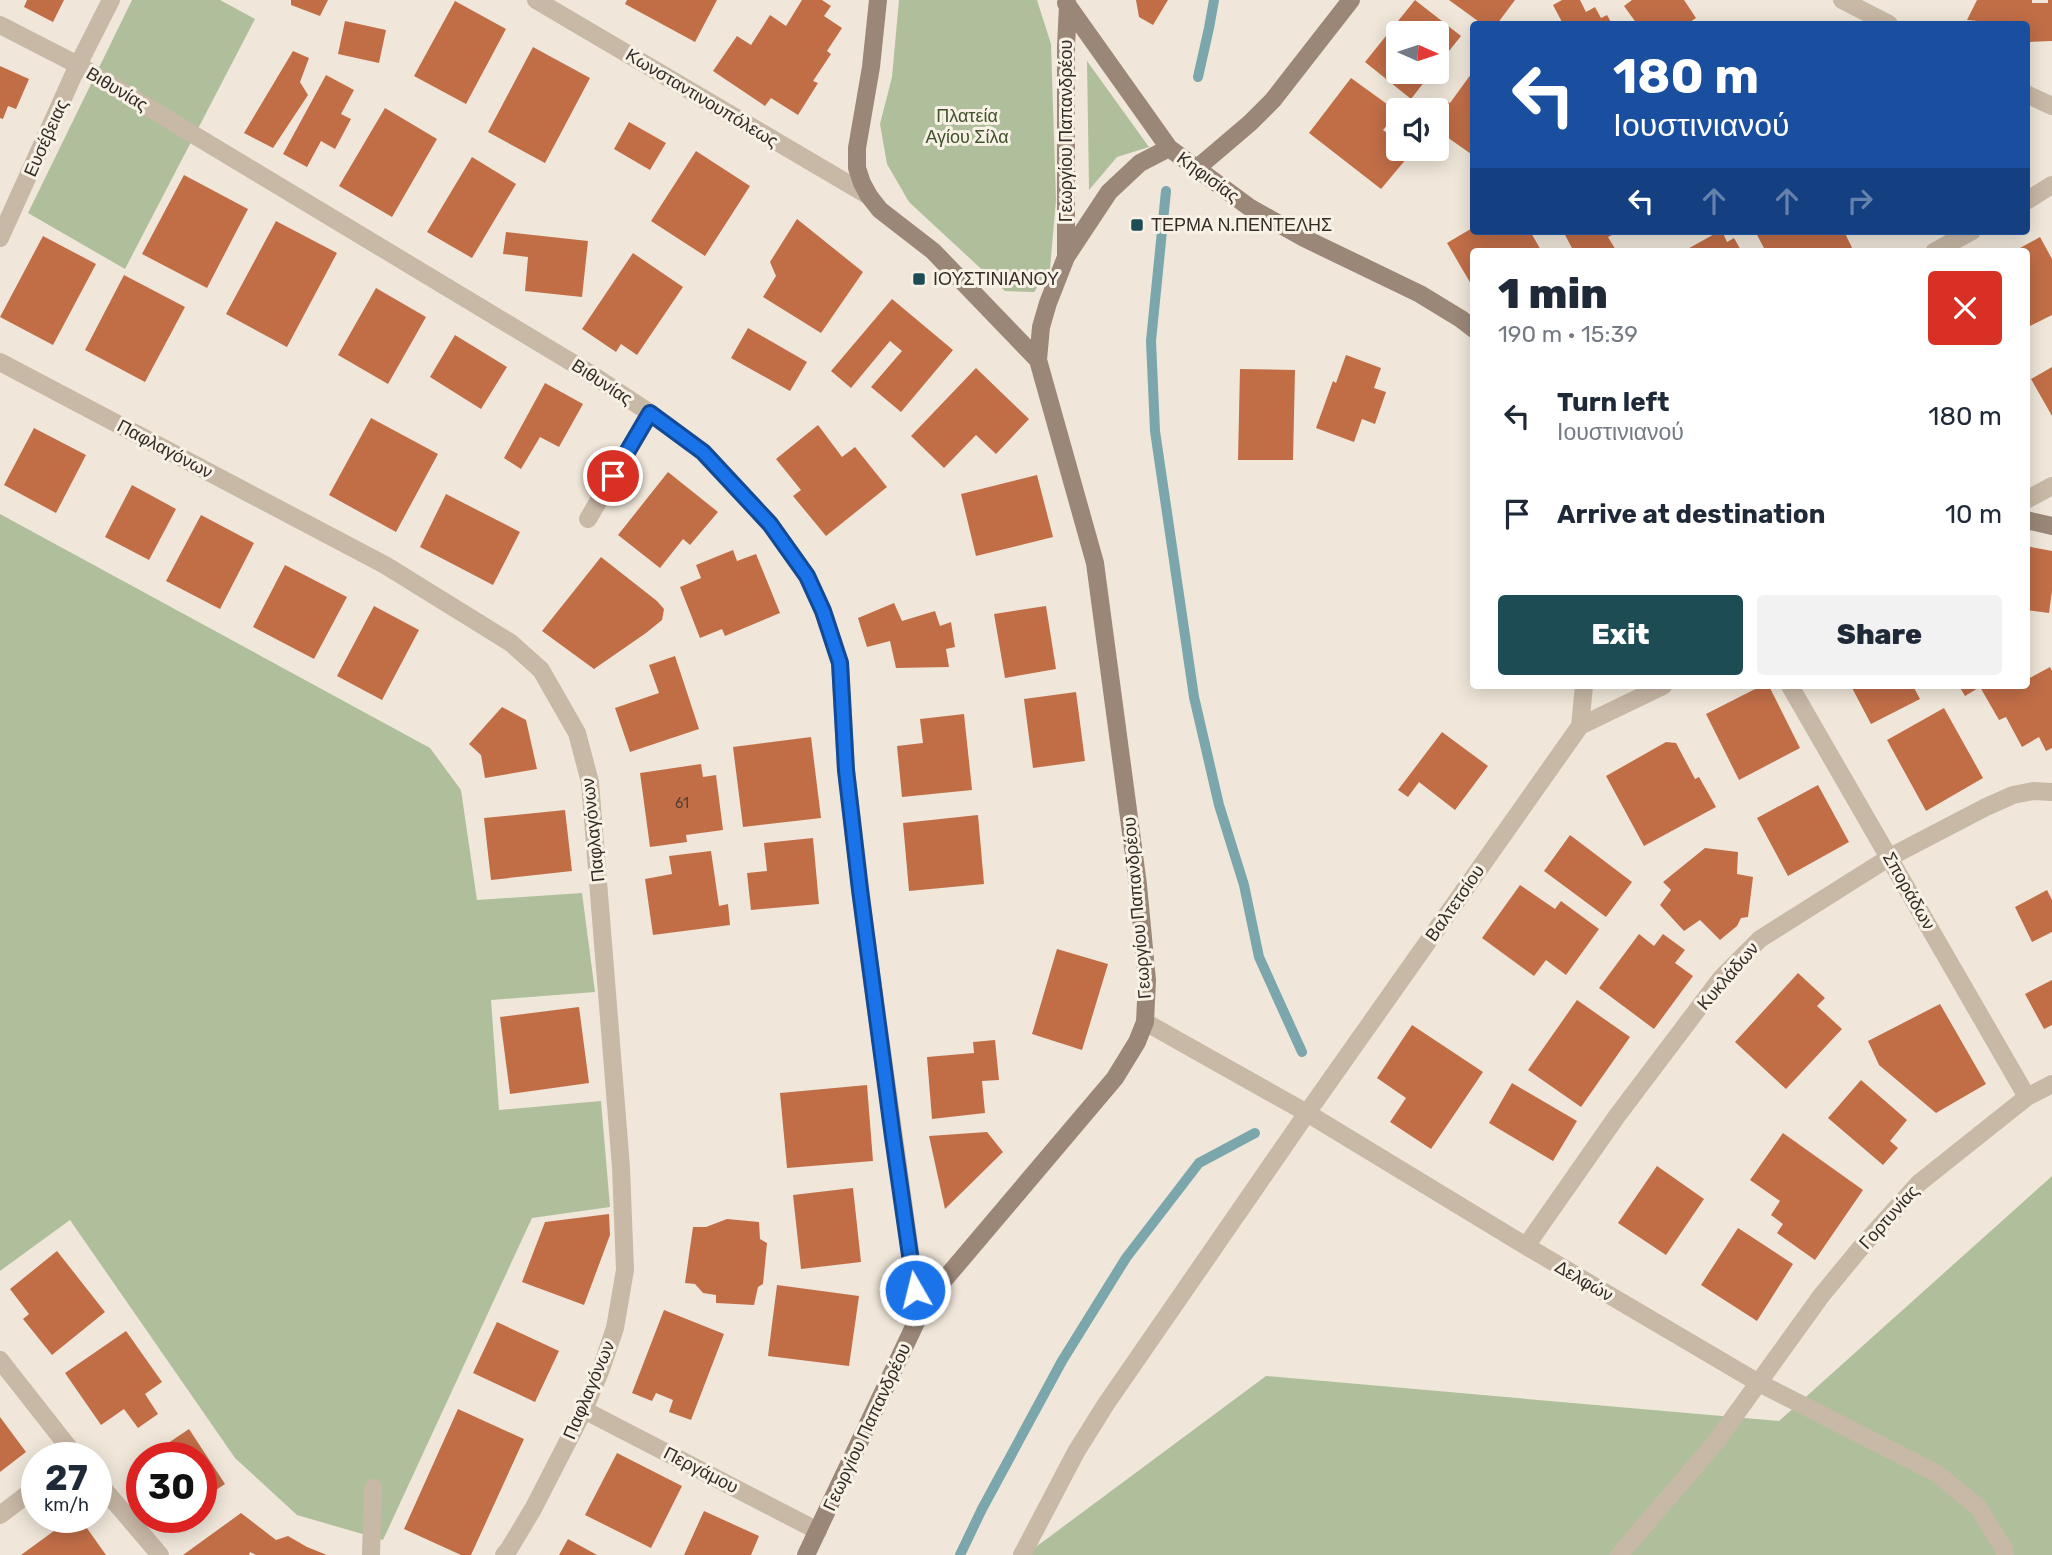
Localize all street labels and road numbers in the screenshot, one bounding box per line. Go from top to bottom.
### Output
street label: Γεωργίου Παπανδρέου [1055,40,1077,222]
street label: Κωνσταντινουπόλεως [622,44,783,152]
street label: Βιθυνίας [82,62,152,116]
street label: Ευσέβειας [19,96,73,180]
street label: Κηφισίας [1172,147,1244,207]
street label: Βιθυνίας [568,354,637,410]
street label: Παφλαγόνων [114,415,216,483]
street label: Παφλαγόνων [577,777,609,883]
street label: Γεωργίου Παπανδρέου [1118,816,1156,1000]
street label: Σποράδων [1878,848,1940,934]
street label: Βαλτετσίου [1421,860,1489,946]
street label: Κυκλάδων [1692,937,1764,1015]
street label: Γορτυνίας [1854,1180,1924,1254]
street label: Δελφών [1551,1256,1617,1306]
street label: Παφλαγόνων [558,1337,620,1443]
street label: Γεωργίου Παπανδρέου [818,1340,916,1514]
street label: Περγάμου [660,1442,742,1498]

